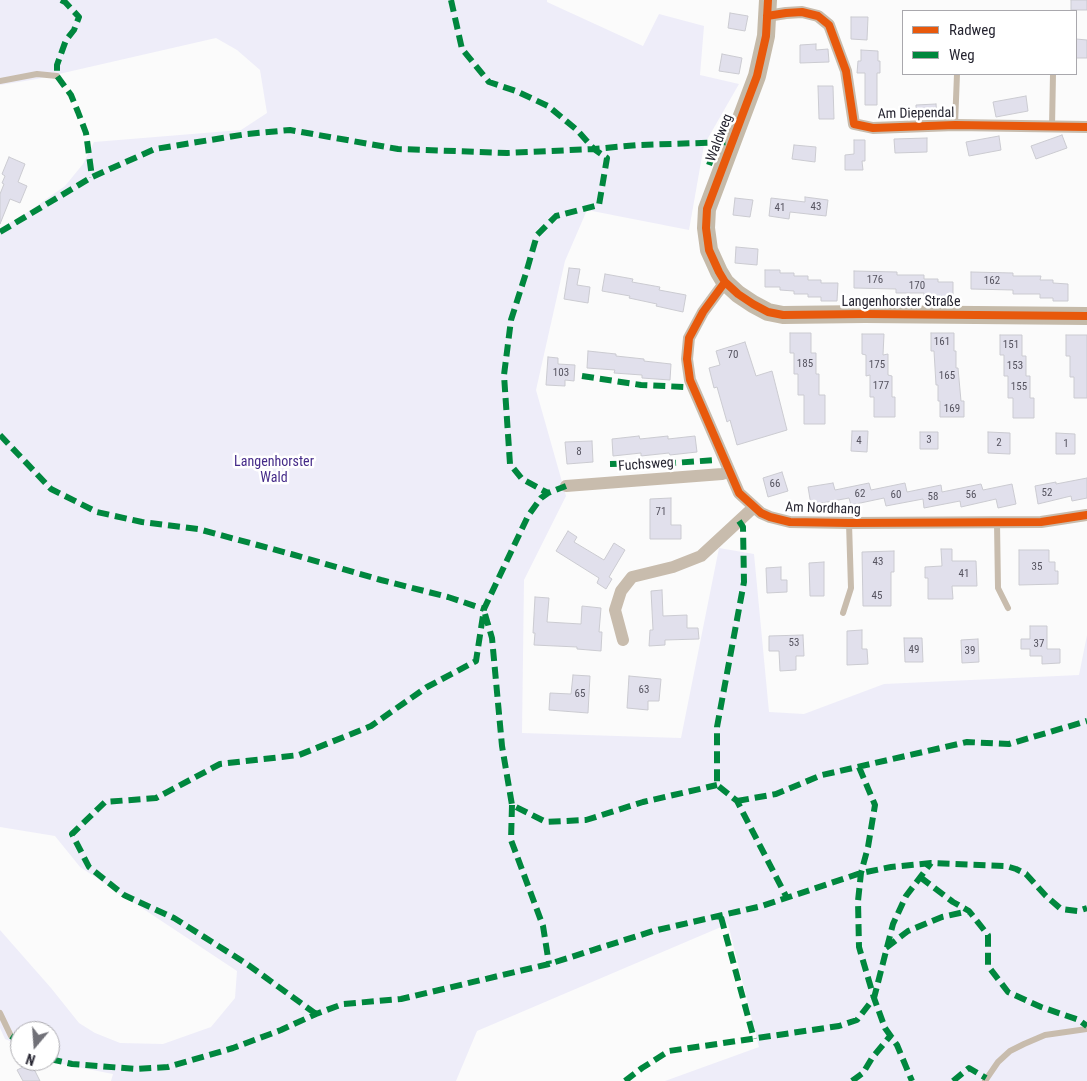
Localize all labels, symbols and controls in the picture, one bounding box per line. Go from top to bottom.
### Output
legend [902,10,1077,75]
text: Radweg [949,21,996,39]
text: Weg [949,46,975,64]
street label: Am Diependal [878,105,954,123]
street label: Waldweg [703,112,737,164]
house number: 43 [811,200,821,214]
house number: 41 [775,201,785,215]
house number: 176 [867,273,883,287]
house number: 162 [984,274,1000,288]
house number: 170 [909,279,925,293]
street label: Langenhorster Straße [842,294,960,310]
house number: 161 [934,335,950,349]
house number: 151 [1003,338,1019,352]
house number: 70 [728,348,738,362]
house number: 185 [797,357,813,371]
house number: 175 [869,358,885,372]
house number: 153 [1007,359,1023,373]
house number: 103 [553,366,569,380]
house number: 165 [939,369,955,383]
house number: 177 [873,379,889,393]
house number: 155 [1011,380,1027,394]
house number: 169 [944,402,960,416]
house number: 3 [926,433,932,447]
house number: 4 [856,434,862,448]
house number: 2 [996,436,1002,450]
house number: 1 [1063,437,1069,451]
house number: 8 [576,445,582,459]
park label: Langenhorster Wald [234,454,314,487]
street label: Fuchsweg [618,455,674,475]
house number: 66 [770,477,780,491]
house number: 52 [1042,486,1052,500]
house number: 62 [855,487,865,501]
house number: 60 [891,488,901,502]
house number: 56 [966,488,976,502]
house number: 58 [928,490,938,504]
street label: Am Nordhang [785,499,861,519]
house number: 71 [656,505,666,519]
house number: 43 [873,555,883,569]
house number: 35 [1032,560,1042,574]
house number: 41 [959,567,969,581]
house number: 45 [872,589,882,603]
house number: 53 [789,636,799,650]
house number: 37 [1034,637,1044,651]
house number: 49 [909,643,919,657]
house number: 39 [965,644,975,658]
house number: 63 [639,683,649,697]
house number: 65 [575,687,585,701]
north arrow [10,1021,60,1071]
text: N [24,1050,37,1068]

